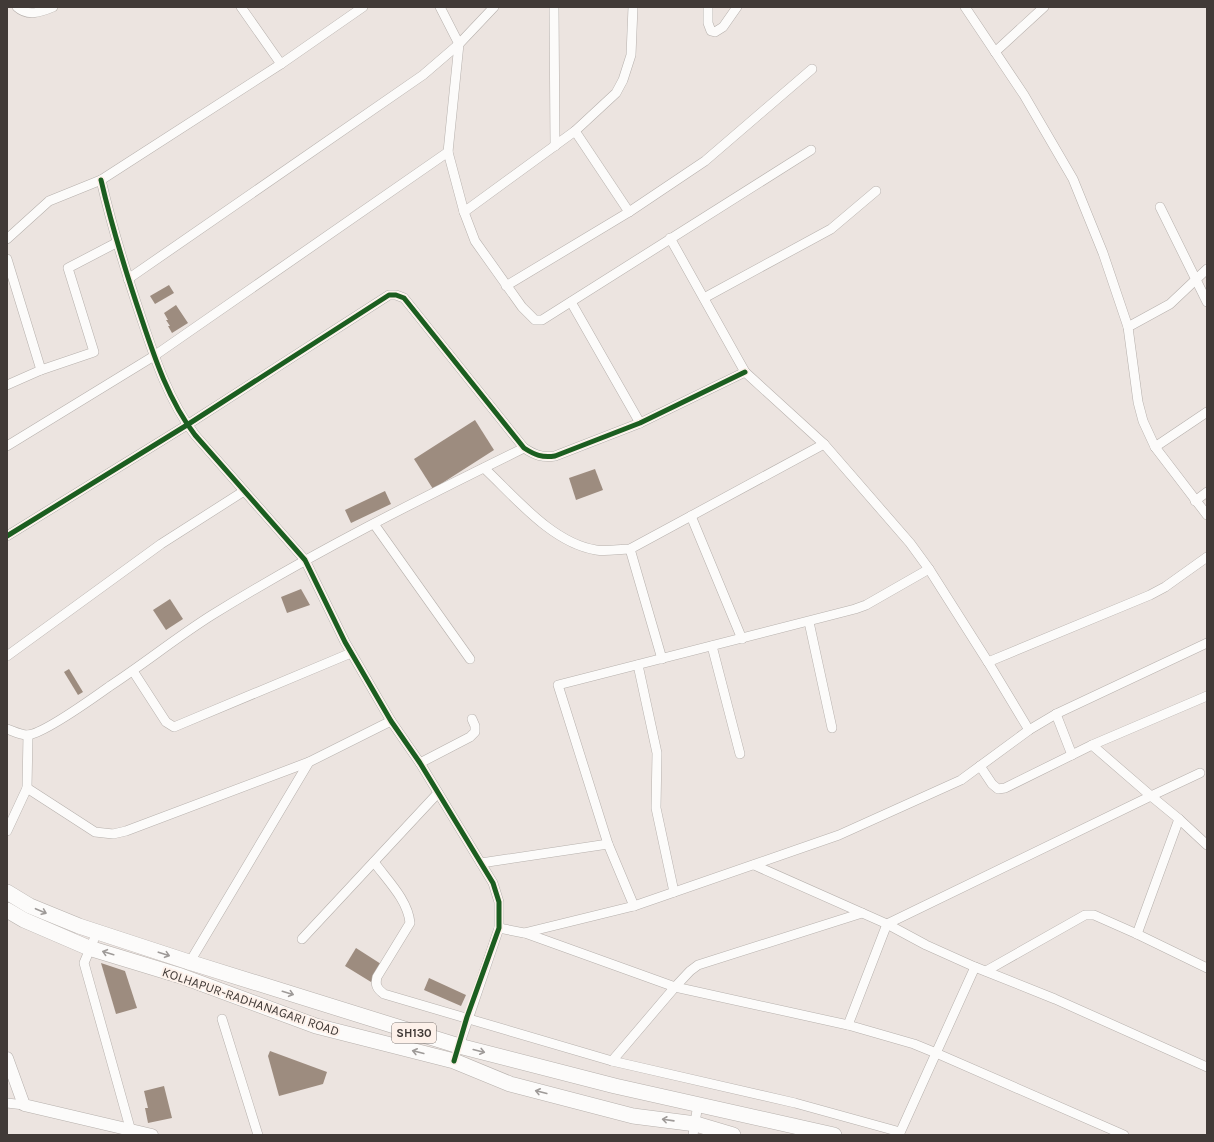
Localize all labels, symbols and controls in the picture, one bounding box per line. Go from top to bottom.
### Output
one-way arrow [35,907,47,915]
one-way arrow [101,949,114,956]
one-way arrow [157,951,170,958]
street label: KOLHAPUR-RADHANAGARI ROAD [160,964,341,1039]
one-way arrow [281,990,294,997]
road number: SH130 [392,1023,436,1043]
one-way arrow [412,1048,425,1055]
one-way arrow [472,1048,485,1056]
one-way arrow [535,1088,548,1095]
one-way arrow [662,1116,675,1124]

